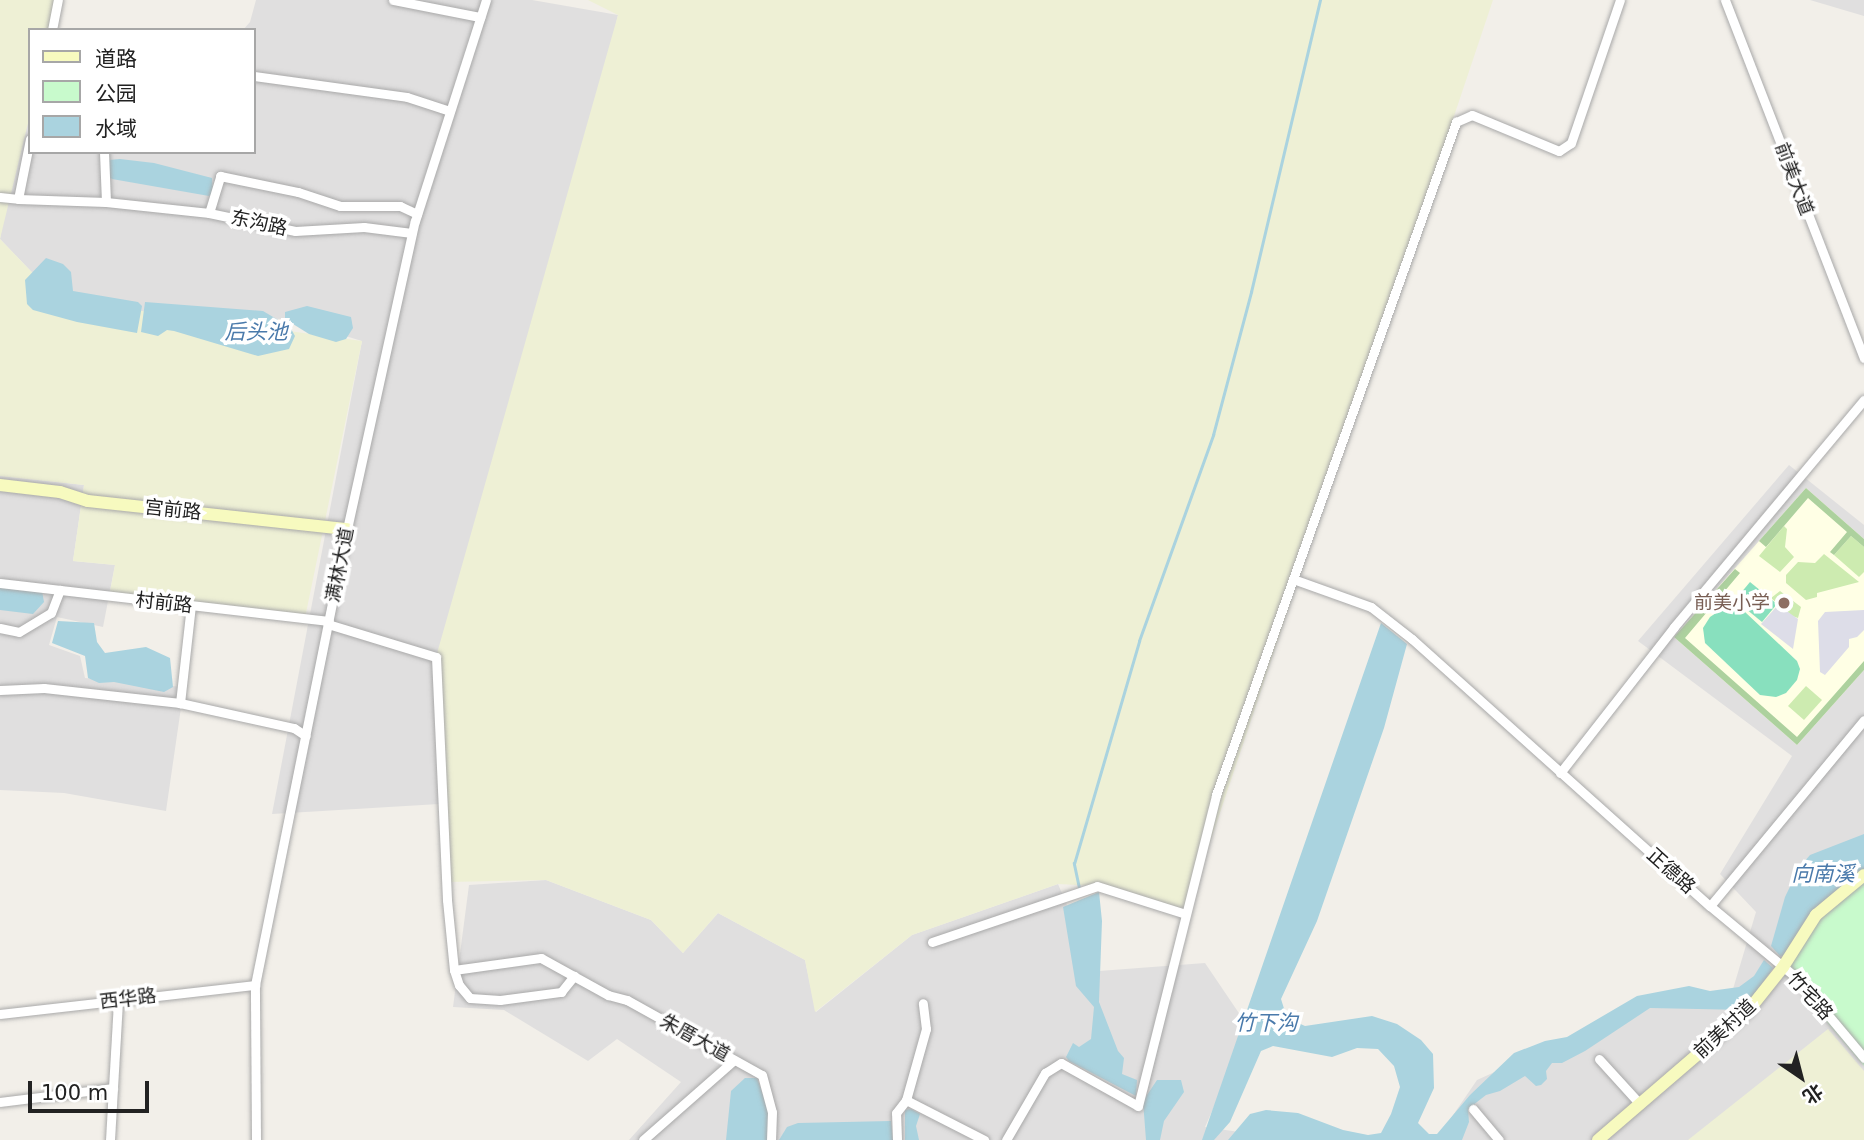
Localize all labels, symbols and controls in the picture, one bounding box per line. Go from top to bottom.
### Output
legend [28,28,256,154]
text: 道路 [95,47,137,71]
text: 公园 [95,82,137,106]
text: 水域 [95,117,137,141]
street label: 前美大道 [1770,139,1818,219]
street label: 东沟路 [229,206,289,240]
water label: 后头池 [225,319,287,345]
street label: 宫前路 [143,496,203,524]
street label: 满林大道 [322,526,358,604]
street label: 村前路 [134,589,194,617]
place label: 前美小学 [1694,592,1770,614]
marker: 前美小学 [1776,595,1792,611]
street label: 正德路 [1642,843,1700,899]
water label: 向南溪 [1792,861,1854,887]
street label: 竹宅路 [1782,967,1838,1025]
street label: 西华路 [98,984,158,1014]
street label: 前美村道 [1689,995,1761,1063]
street label: 朱厝大道 [656,1010,734,1066]
water label: 竹下沟 [1235,1010,1297,1036]
north arrow [1766,1042,1836,1112]
scale bar [32,1066,152,1110]
text: 北 [1799,1080,1827,1109]
text: 100 m [41,1081,108,1105]

